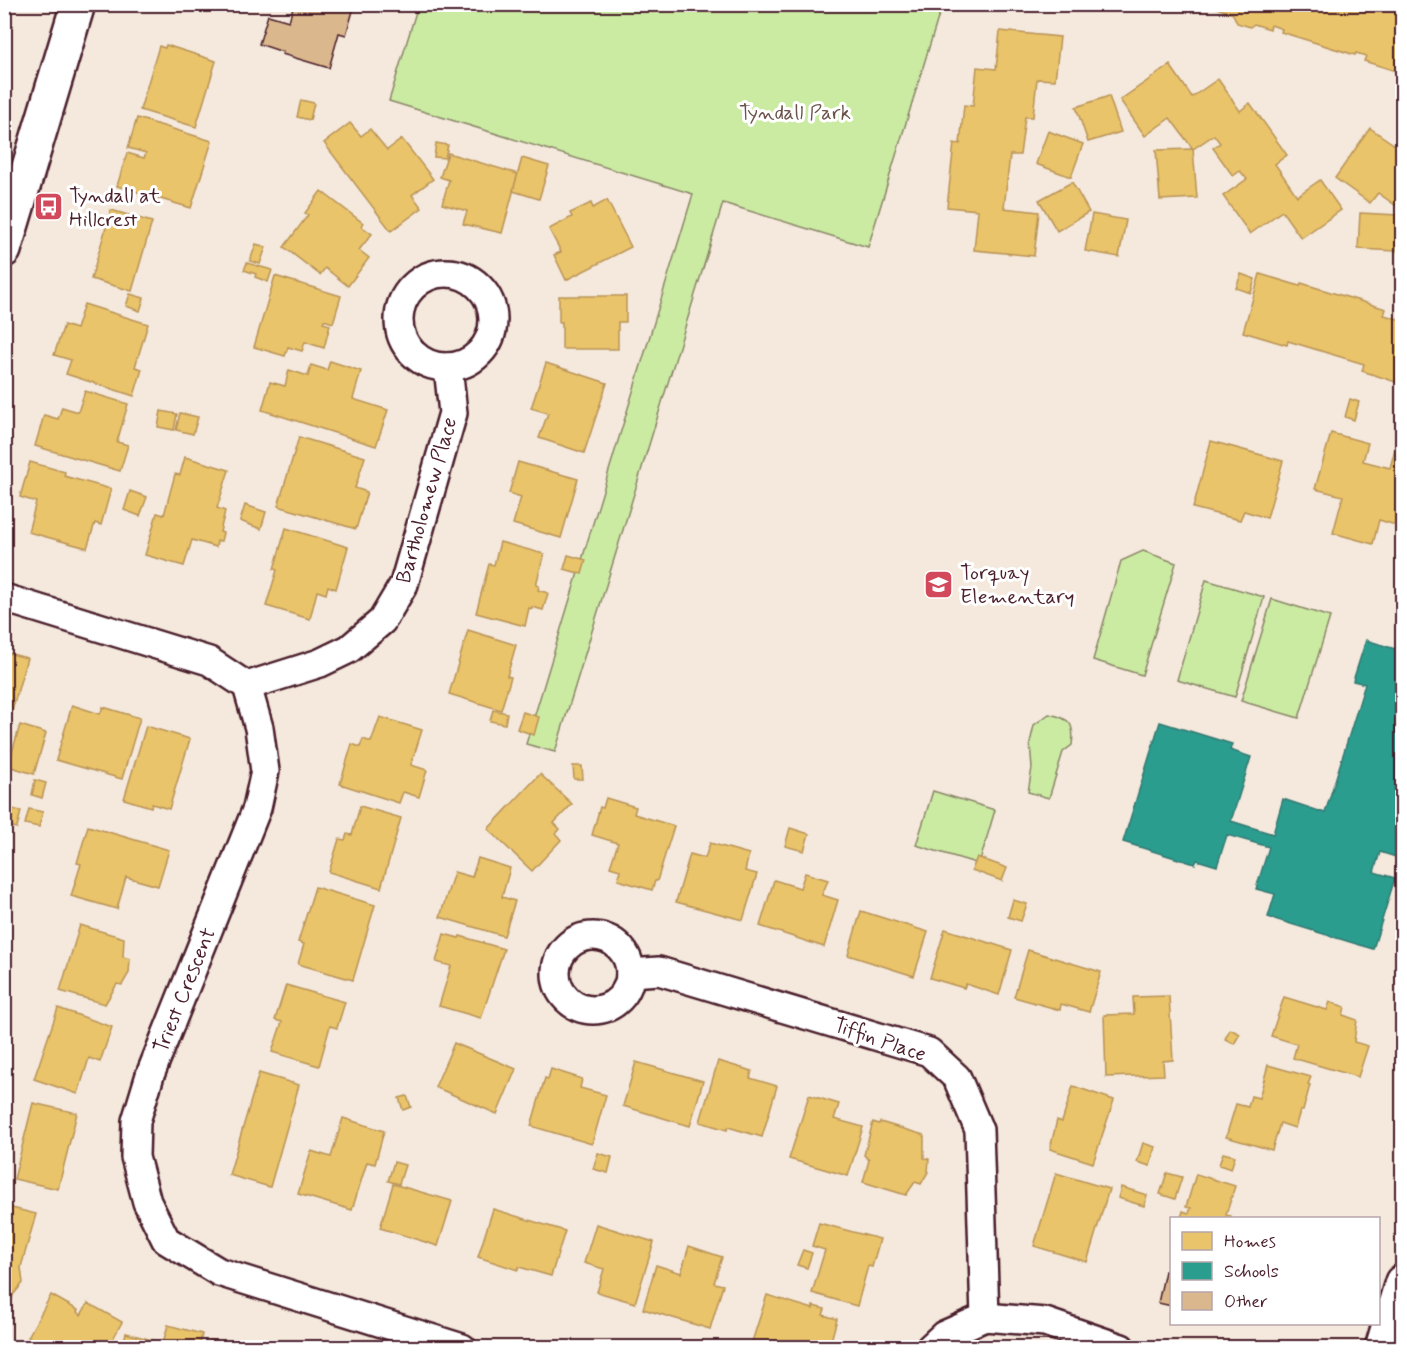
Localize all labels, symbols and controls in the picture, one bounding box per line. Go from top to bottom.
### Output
park label: Tyndall Park [739,99,851,127]
place label: Tyndall at Hillcrest [69,182,162,234]
bus stop icon: Tyndall at Hillcrest [32,191,64,223]
street label: Bartholomew Place [390,414,464,587]
place label: Torquay Elementary [960,559,1074,611]
school or university icon: Torquay Elementary [923,568,955,600]
street label: Triest Crescent [147,923,223,1057]
street label: Tiffin Place [830,1011,930,1069]
legend [1170,1217,1380,1325]
text: Homes [1224,1230,1276,1254]
text: Schools [1224,1260,1279,1284]
text: Other [1224,1290,1268,1314]

